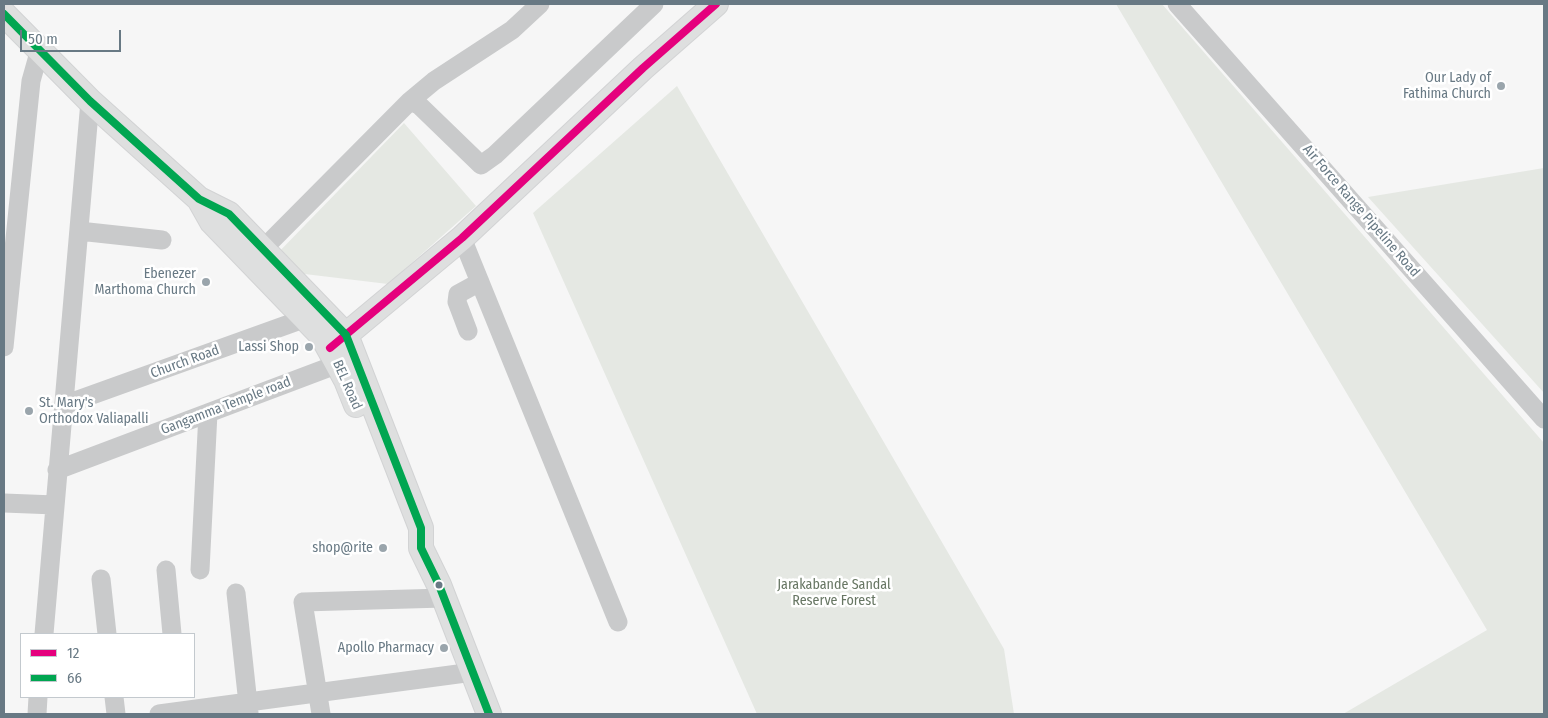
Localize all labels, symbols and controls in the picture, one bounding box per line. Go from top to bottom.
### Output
scale bar [22,20,124,52]
text: 50 m [28,30,58,48]
place label: Our Lady of Fathima Church [1403,70,1491,102]
marker: Our Lady of Fathima Church [1495,80,1507,92]
street label: Air Force Range Pipeline Road [1299,141,1423,281]
place label: Ebenezer Marthoma Church [95,266,196,298]
marker: Ebenezer Marthoma Church [200,276,212,288]
place label: Lassi Shop [238,339,299,355]
marker: Lassi Shop [303,341,315,353]
street label: Church Road [148,342,222,382]
street label: BEL Road [329,357,365,413]
street label: Gangamma Temple road [159,373,293,439]
place label: St. Mary's Orthodox Valiapalli [39,395,148,428]
marker: St. Mary's Orthodox Valiapalli [23,405,35,417]
place label: shop@rite [312,540,373,556]
marker: shop@rite [377,542,389,554]
park label: Jarakabande Sandal Reserve Forest [777,577,891,610]
unlabelled marker [434,580,444,590]
legend [20,633,195,698]
place label: Apollo Pharmacy [338,640,434,656]
marker: Apollo Pharmacy [438,642,450,654]
text: 12 [67,644,79,662]
text: 66 [67,669,82,687]

